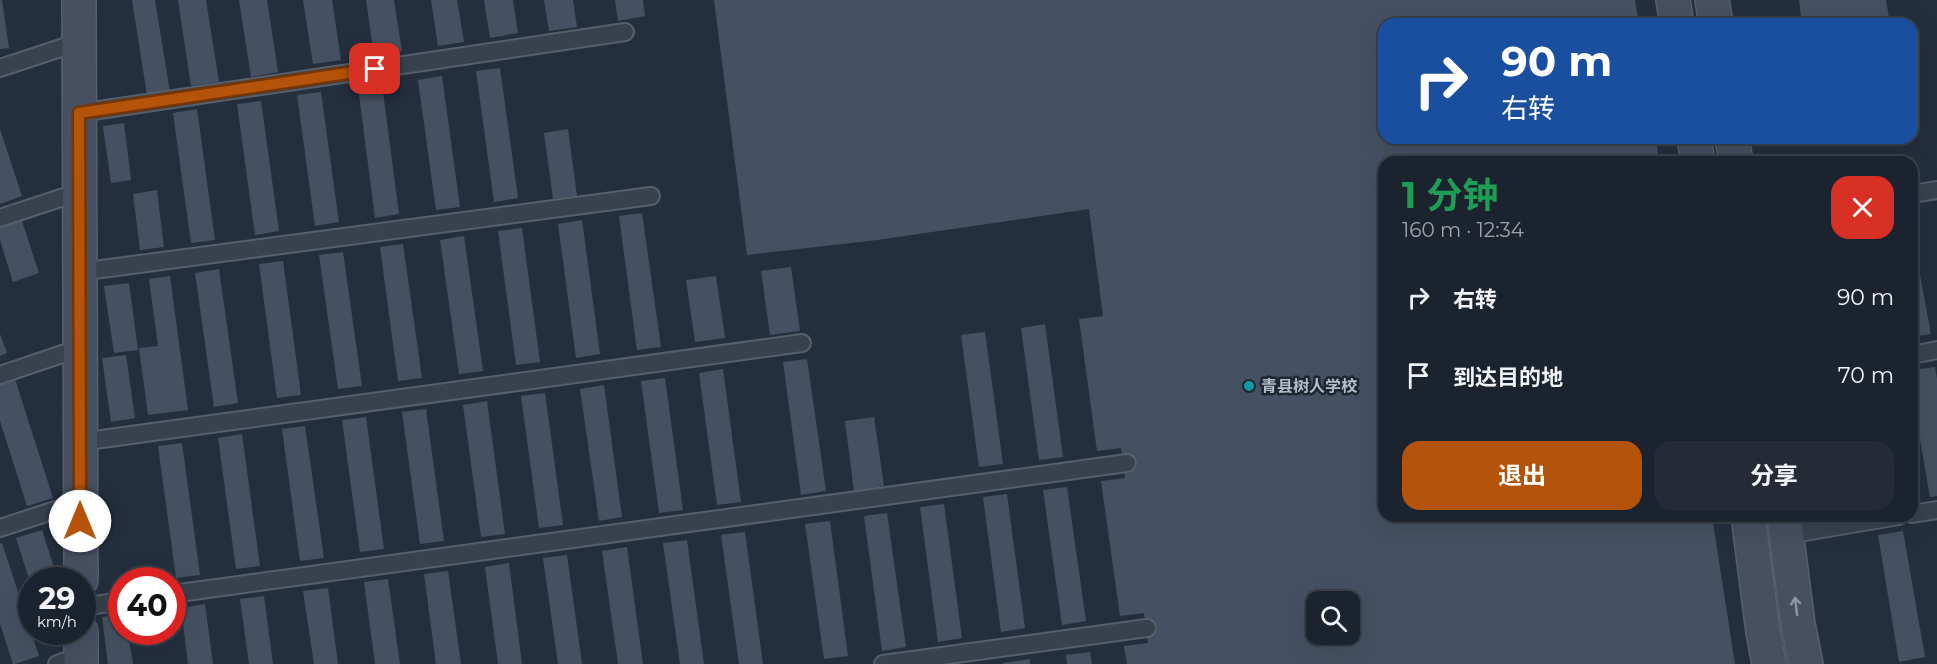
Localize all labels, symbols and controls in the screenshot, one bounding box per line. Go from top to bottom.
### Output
text: 90 m [1501,35,1612,87]
icon: right [1402,42,1480,120]
pin [349,43,400,94]
icon: arrive [358,52,391,85]
text: 右转 [1501,92,1555,125]
text: 1 分钟 [1402,173,1498,217]
button: close [1831,176,1894,239]
text: 160 m · 12:34 [1402,218,1524,242]
icon: right [1402,281,1435,314]
text: 90 m [1837,284,1894,311]
text: 右转 [1453,286,1497,313]
icon: arrive [1402,359,1435,392]
text: 70 m [1838,362,1894,389]
text: 到达目的地 [1453,364,1563,391]
place label: 青县树人学校 [1261,377,1358,396]
marker: 青县树人学校 [1242,379,1256,393]
button: 退出 [1402,441,1642,510]
button: 分享 [1654,441,1894,510]
position arrow [48,489,112,553]
speed limit sign: 40 [108,567,186,645]
text: 29 [39,580,75,617]
map controls [1306,591,1360,645]
button: search [1306,591,1360,645]
one-way arrow [1790,597,1801,617]
text: km/h [37,612,77,631]

